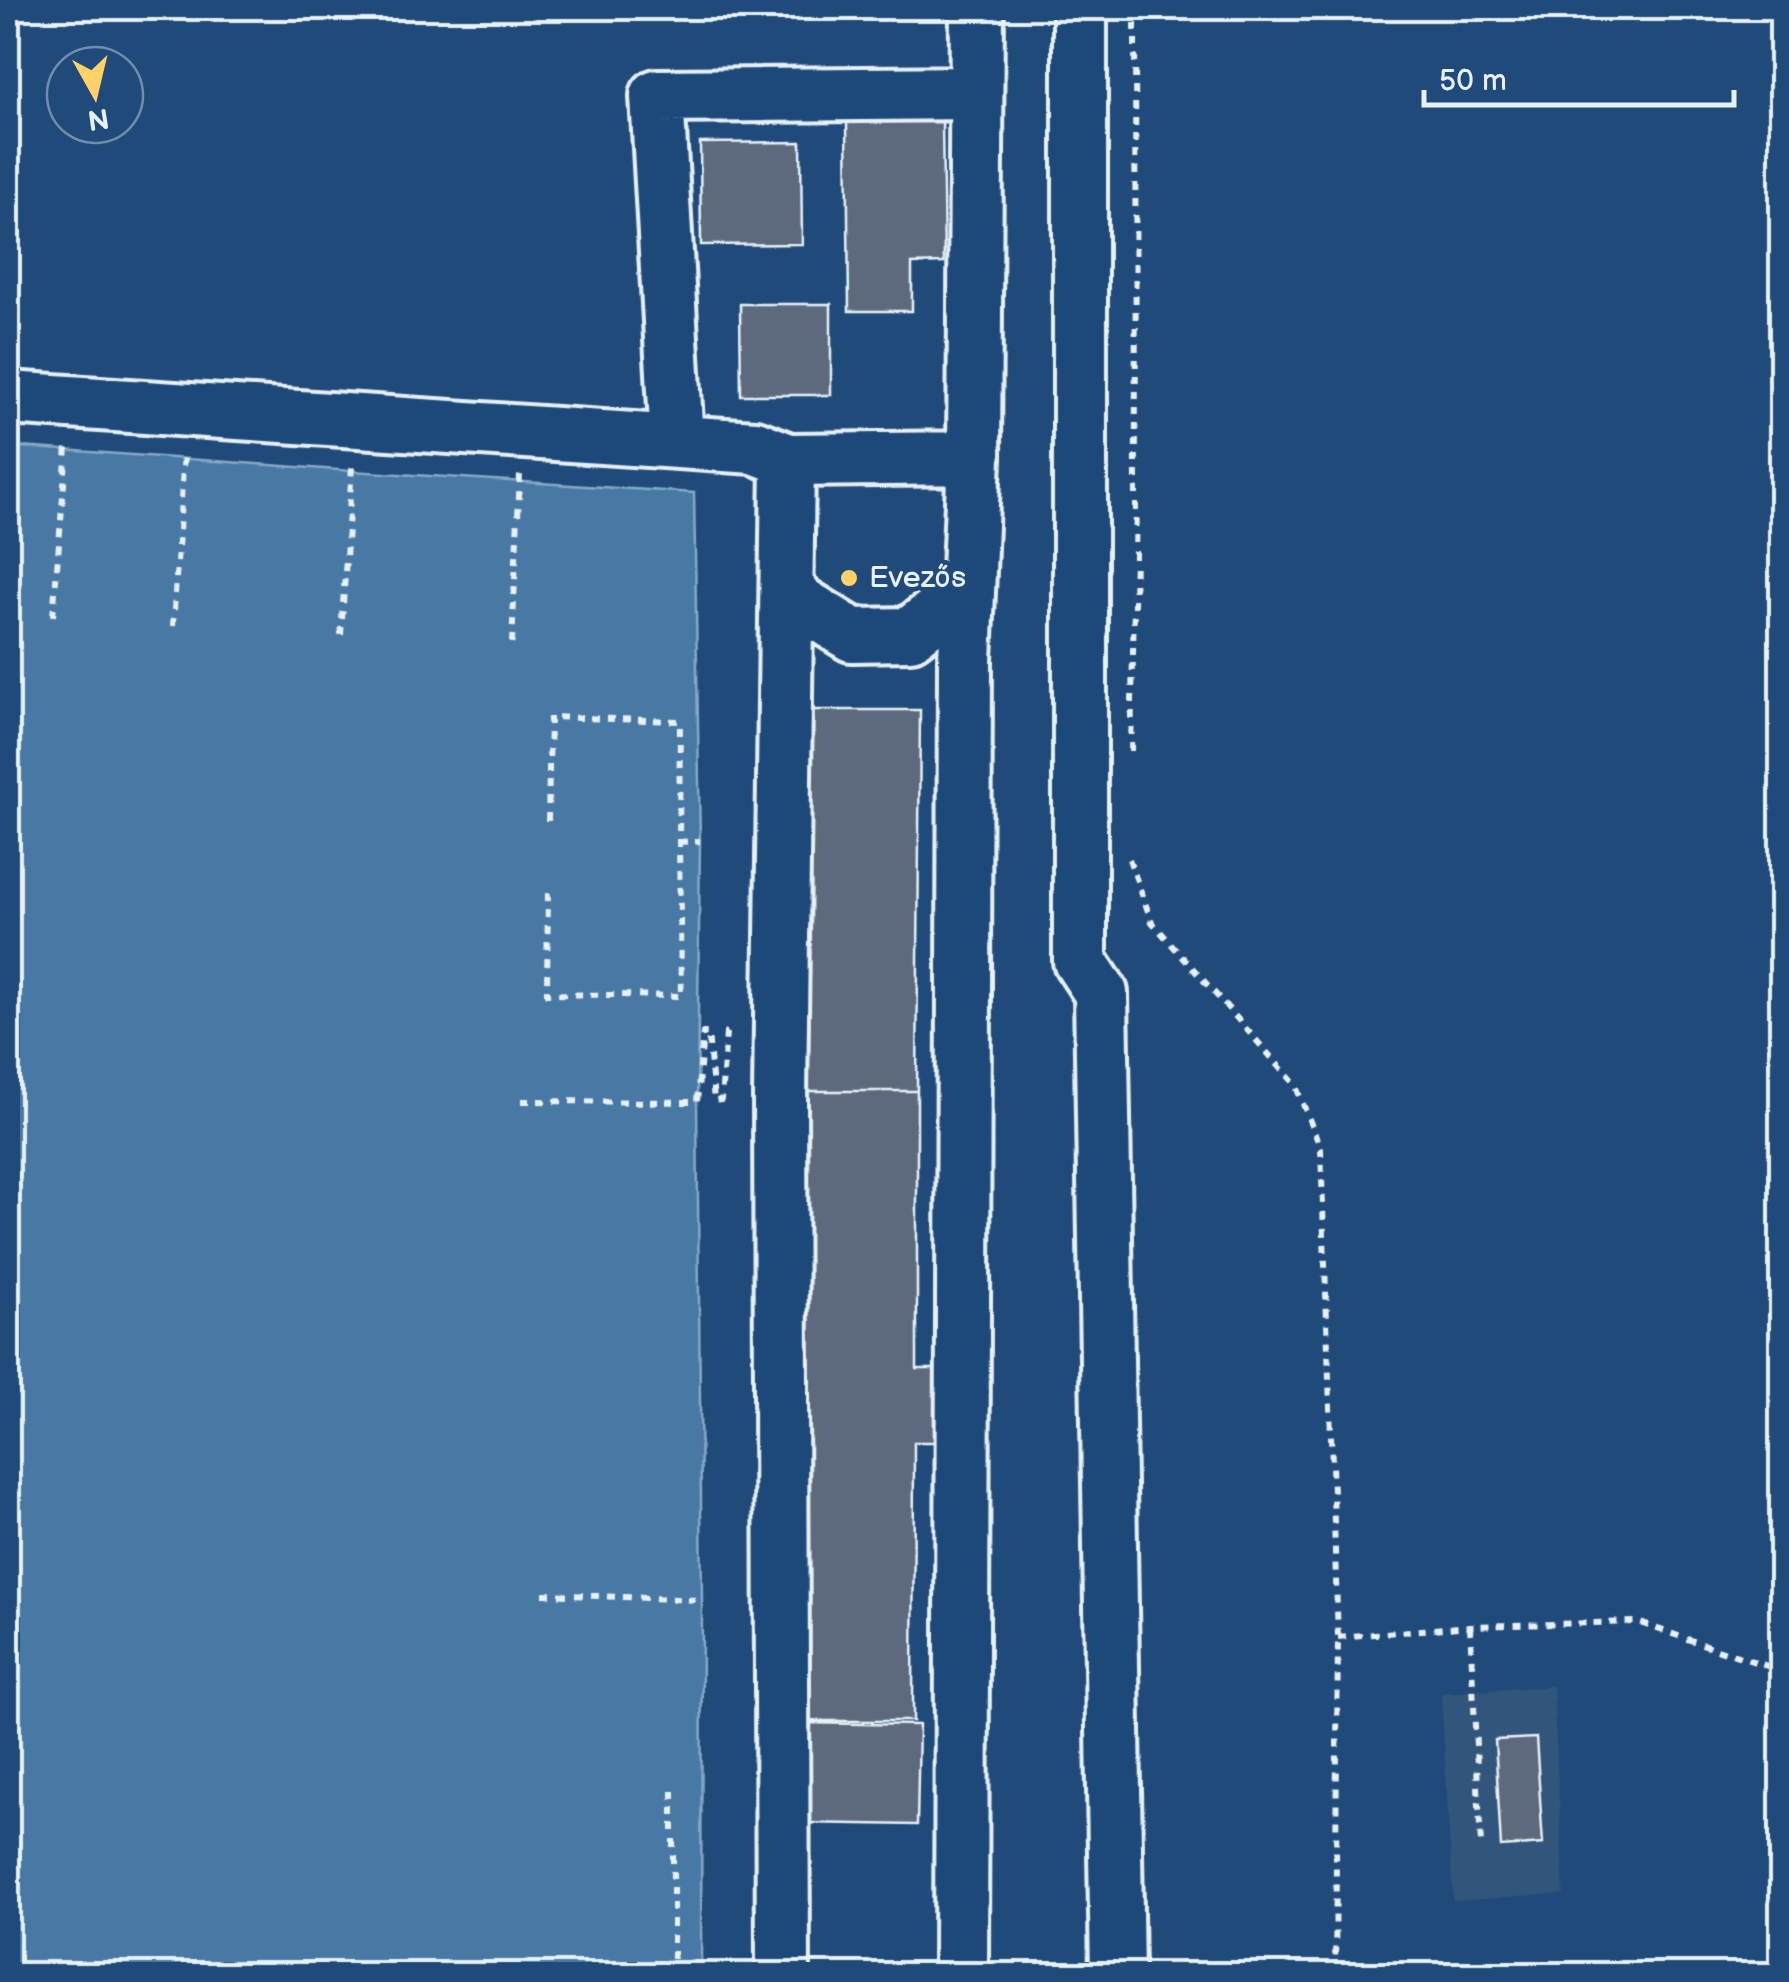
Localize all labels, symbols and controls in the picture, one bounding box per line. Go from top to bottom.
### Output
north arrow [45,45,145,145]
scale bar [1424,45,1734,107]
text: 50 m [1439,63,1507,99]
text: N [86,100,111,136]
place label: Evezős [869,560,966,596]
marker: Evezős [838,567,860,589]

